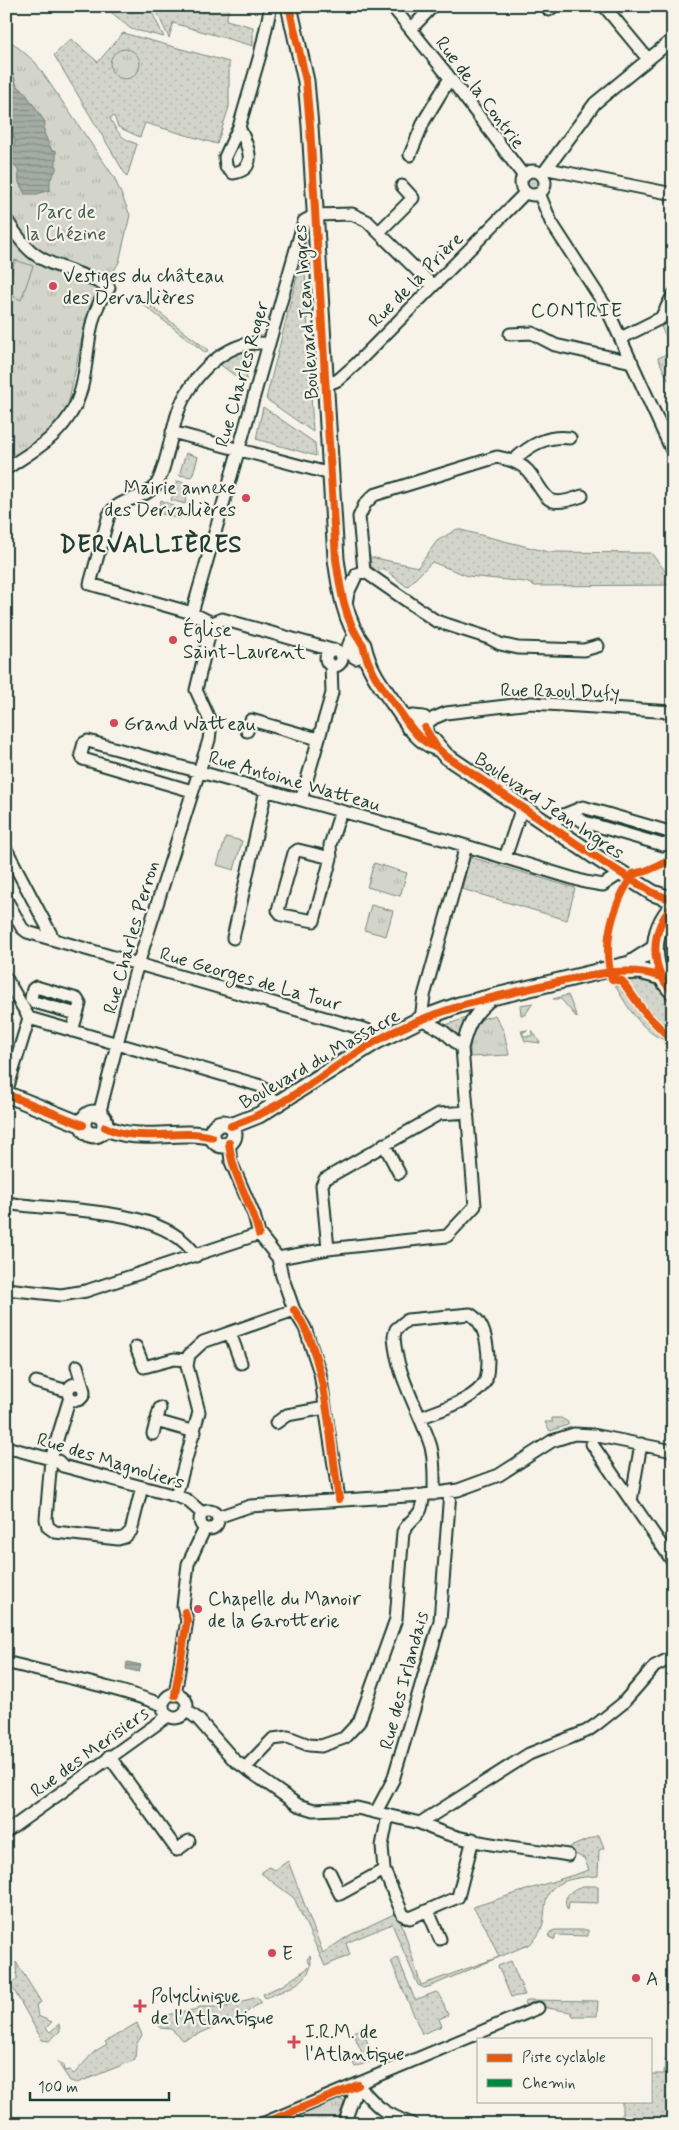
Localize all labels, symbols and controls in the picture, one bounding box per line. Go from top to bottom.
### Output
street label: Rue de la Contrie [429,32,530,154]
park label: Parc de la Chézine [26,200,106,247]
street label: Boulevard Jean Ingres [288,223,327,400]
street label: Rue de la Prière [363,227,469,333]
place label: Vestiges du château des Dervallières [63,264,224,311]
marker: Vestiges du château des Dervallières [47,280,59,292]
street label: Rue Charles Roger [210,298,276,451]
district label: CONTRIE [531,298,623,325]
place label: Mairie annexe des Dervallières [105,476,236,523]
marker: Mairie annexe des Dervallières [240,492,252,504]
district label: DERVALLIÈRES [60,529,242,561]
place label: Église Saint-Laurent [183,617,305,665]
marker: Église Saint-Laurent [167,634,179,646]
street label: Rue Raoul Dufy [500,678,620,706]
place label: Grand Watteau [124,712,256,737]
marker: Grand Watteau [108,717,120,729]
street label: Rue Antoine Watteau [206,745,384,818]
street label: Boulevard Jean Ingres [468,747,629,867]
street label: Rue Charles Perron [98,858,165,1017]
street label: Rue Georges de La Tour [156,942,344,1019]
street label: Boulevard du Massacre [235,1003,404,1115]
street label: Rue des Magnoliers [33,1427,187,1497]
place label: Chapelle du Manoir de la Garotterie [208,1587,361,1634]
marker: Chapelle du Manoir de la Garotterie [192,1603,204,1615]
street label: Rue des Irlandais [374,1608,435,1752]
street label: Rue des Merisiers [26,1700,155,1804]
place label: E [282,1942,293,1967]
marker: E [266,1947,278,1959]
place label: A [646,1967,658,1992]
marker: A [630,1972,642,1984]
place label: Polyclinique de l'Atlantique [151,1984,274,2031]
marker: Polyclinique de l'Atlantique [133,1999,147,2013]
place label: I.R.M. de l'Atlantique [305,2020,405,2067]
marker: I.R.M. de l'Atlantique [287,2035,301,2049]
legend [477,2038,652,2102]
text: Piste cyclable [522,2048,606,2068]
scale bar [30,2070,169,2102]
text: Chemin [522,2074,575,2094]
text: 100 m [38,2078,78,2098]

